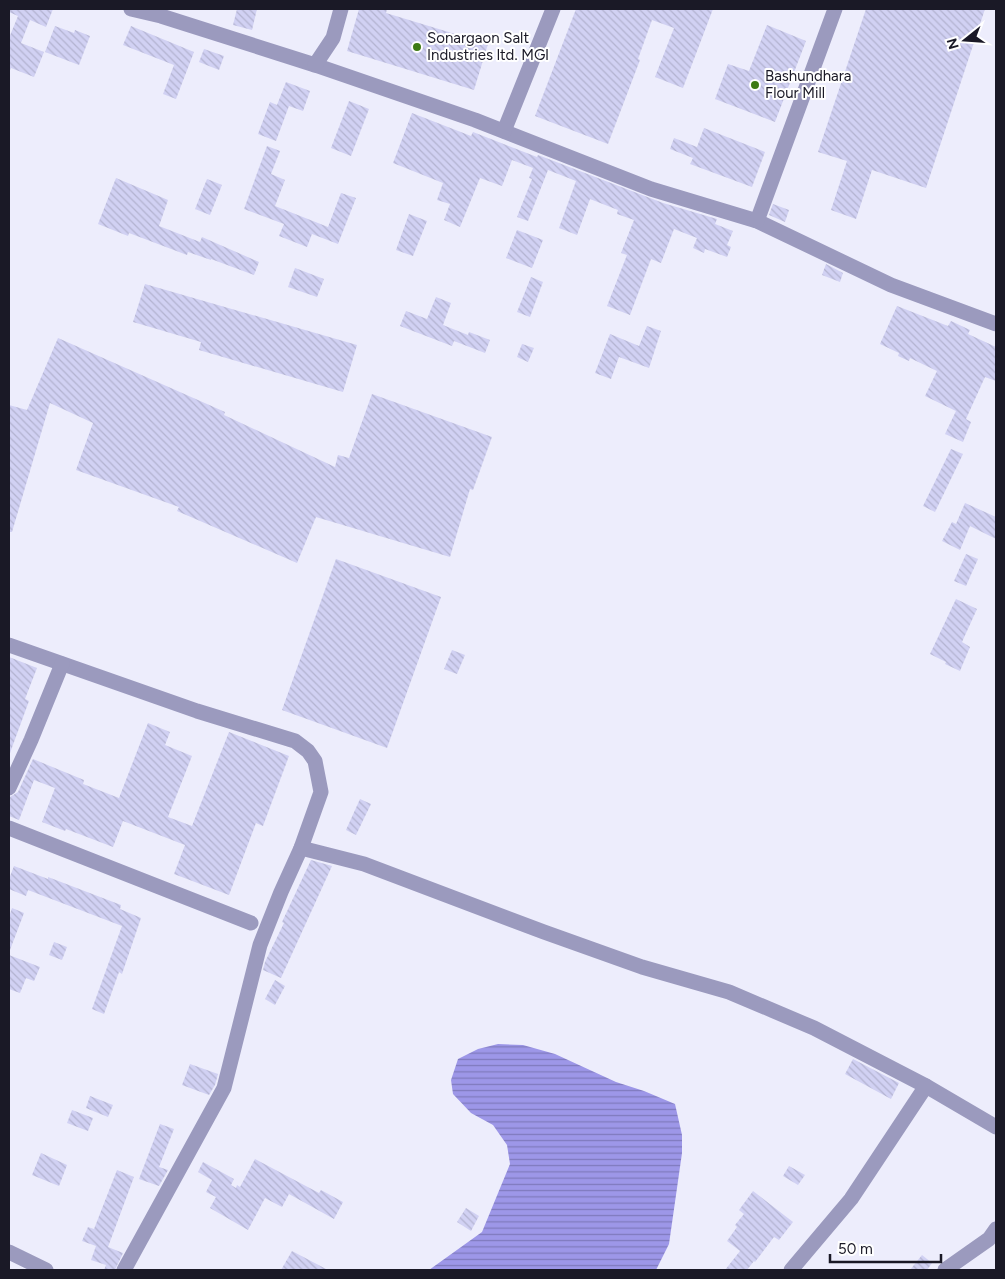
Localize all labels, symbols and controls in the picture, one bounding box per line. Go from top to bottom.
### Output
north arrow [940,15,990,65]
place label: Sonargaon Salt Industries ltd. MGI [427,29,549,64]
text: N [943,36,963,51]
marker: Sonargaon Salt Industries ltd. MGI [411,41,423,53]
place label: Bashundhara Flour Mill [765,67,851,102]
marker: Bashundhara Flour Mill [749,79,761,91]
scale bar [830,1232,941,1264]
text: 50 m [838,1240,873,1258]

